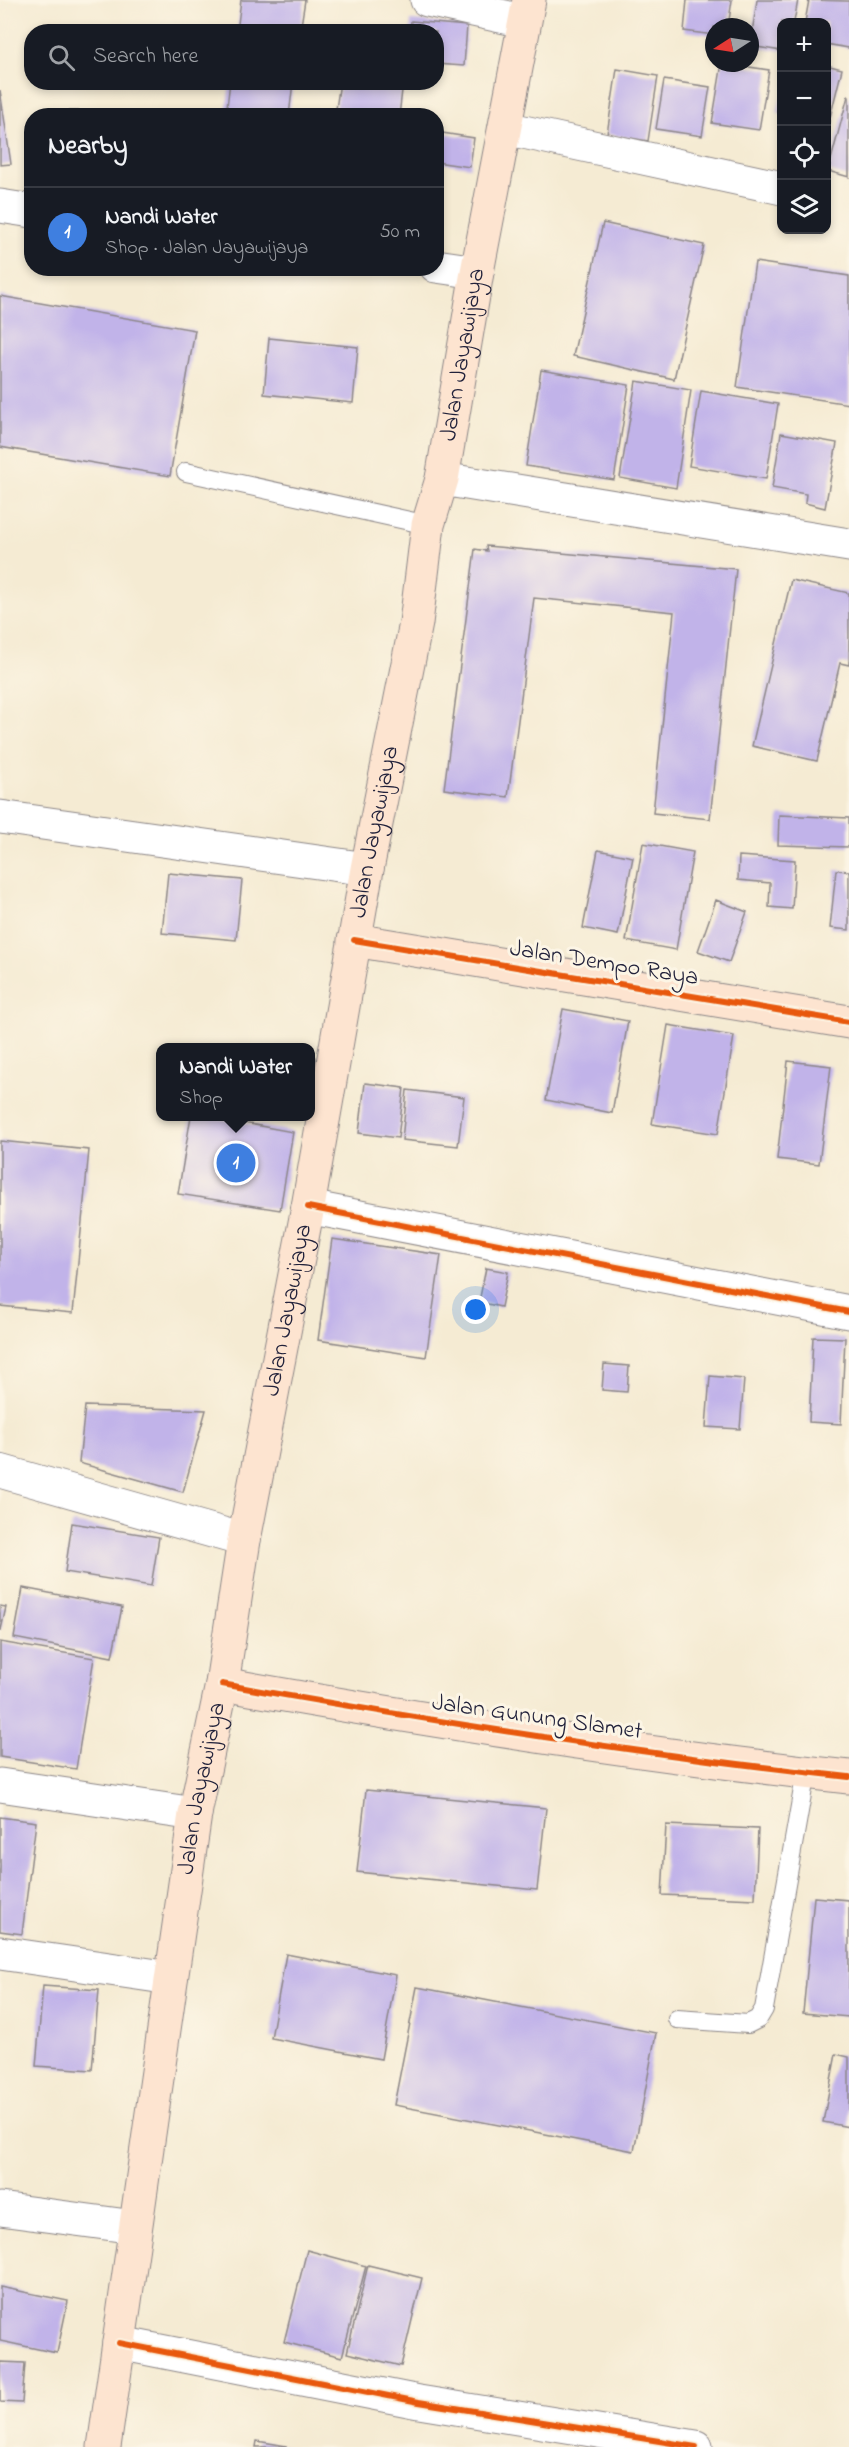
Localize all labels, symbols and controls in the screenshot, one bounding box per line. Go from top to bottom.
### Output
north arrow [705,18,759,72]
map controls [777,18,831,234]
button: + [777,18,831,72]
search box [24,24,444,90]
icon: search [45,41,78,74]
text: Search here [93,41,198,73]
button: − [777,72,831,126]
button: locate [777,126,831,180]
text: Nearby [48,128,127,166]
button: layers [777,180,831,234]
text: Nandi Water [105,202,217,234]
text: 1 [64,218,71,247]
text: 50 m [379,218,420,247]
text: Shop · Jalan Jayawijaya [105,234,308,263]
street label: Jalan Jayawijaya [431,266,495,444]
street label: Jalan Jayawijaya [341,743,409,921]
street label: Jalan Dempo Raya [507,932,701,997]
popup [156,1043,315,1121]
text: Nandi Water [179,1052,292,1084]
text: Shop [179,1084,223,1113]
pin: 1 [216,1140,256,1186]
street label: Jalan Jayawijaya [254,1221,322,1399]
your location [461,1295,490,1324]
street label: Jalan Gunung Slamet [430,1686,644,1750]
street label: Jalan Jayawijaya [169,1699,235,1877]

